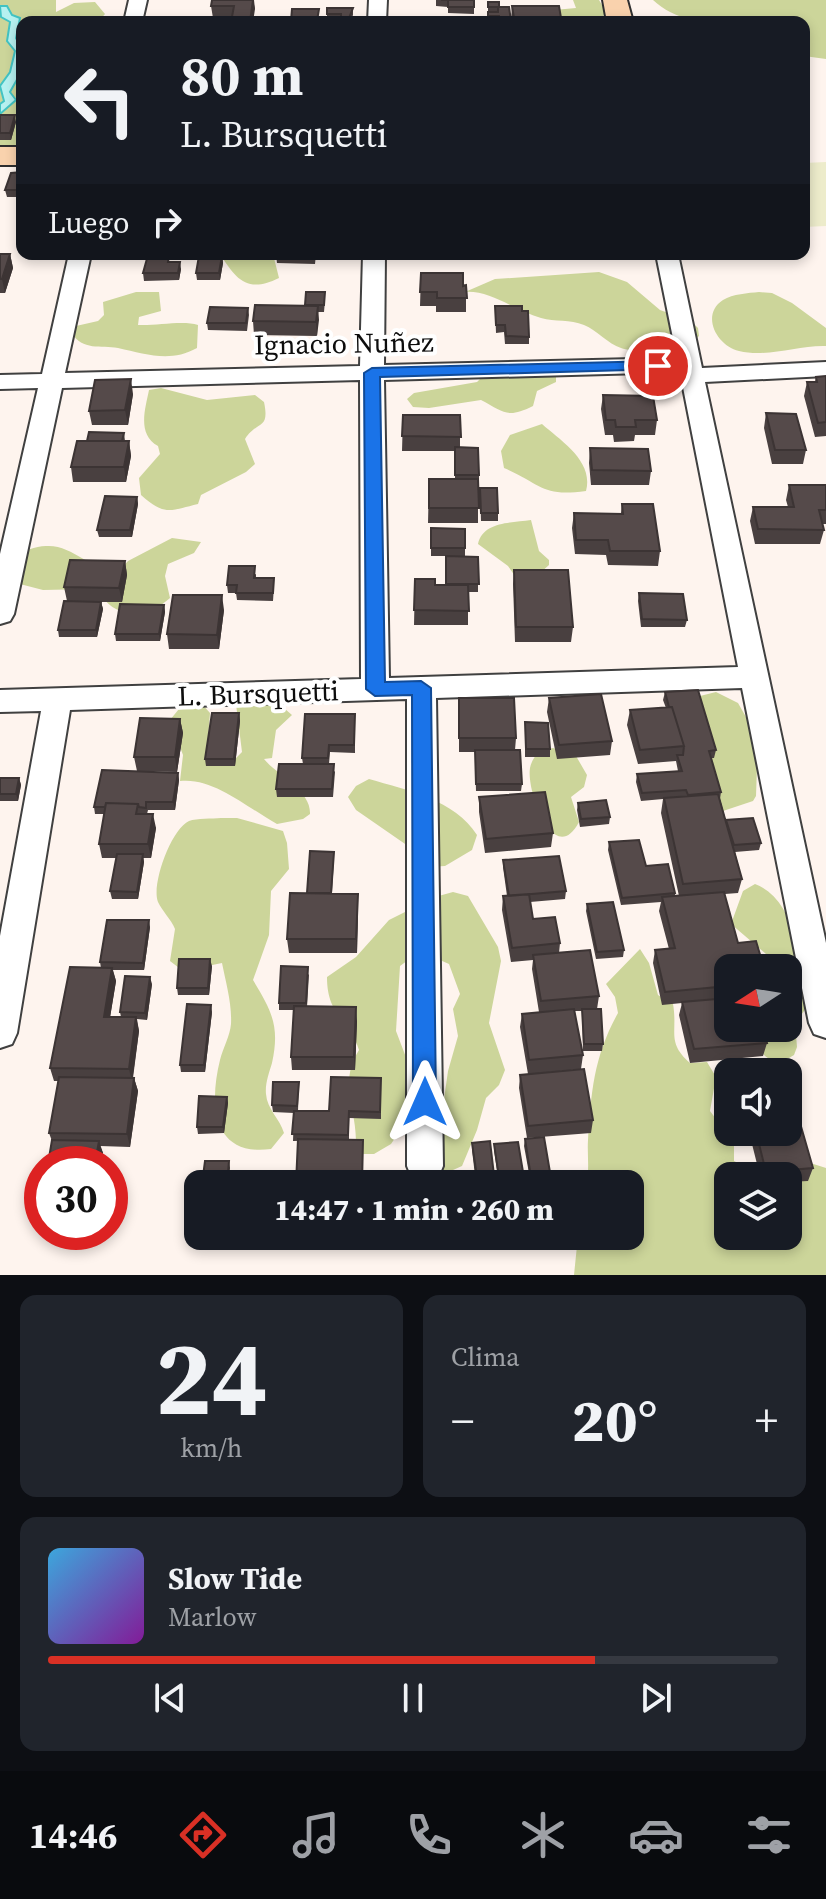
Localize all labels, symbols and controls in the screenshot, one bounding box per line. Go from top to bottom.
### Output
text: 80 m [180,37,303,114]
icon: left [48,48,152,152]
text: L. Bursquetti [180,110,388,159]
icon: right [145,200,189,244]
text: Luego [48,202,129,243]
street label: Ignacio Nuñez [254,322,434,364]
pin [624,332,692,400]
icon: arrive [636,344,680,388]
street label: L. Bursquetti [177,671,339,715]
north arrow [714,954,802,1042]
map controls [714,954,802,1250]
button: sound [714,1058,802,1146]
position arrow [383,1060,467,1144]
speed limit sign: 30 [24,1146,128,1250]
button: layers [714,1162,802,1250]
text: 14:47 · 1 min · 260 m [274,1189,554,1230]
text: 24 [155,1306,268,1449]
text: Clima [451,1339,520,1375]
text: 20° [572,1379,657,1461]
text: − [451,1390,474,1451]
text: + [755,1390,778,1451]
text: km/h [181,1430,242,1466]
text: Slow Tide [168,1558,302,1599]
text: Marlow [168,1599,257,1635]
icon: previous [148,1676,192,1720]
icon: pause [391,1676,435,1720]
icon: next [634,1676,678,1720]
icon: directions [175,1807,231,1863]
icon: music [288,1807,344,1863]
icon: phone [401,1807,457,1863]
icon: climate [515,1807,571,1863]
icon: car [628,1807,684,1863]
icon: filters [741,1807,797,1863]
text: 14:46 [29,1811,118,1860]

